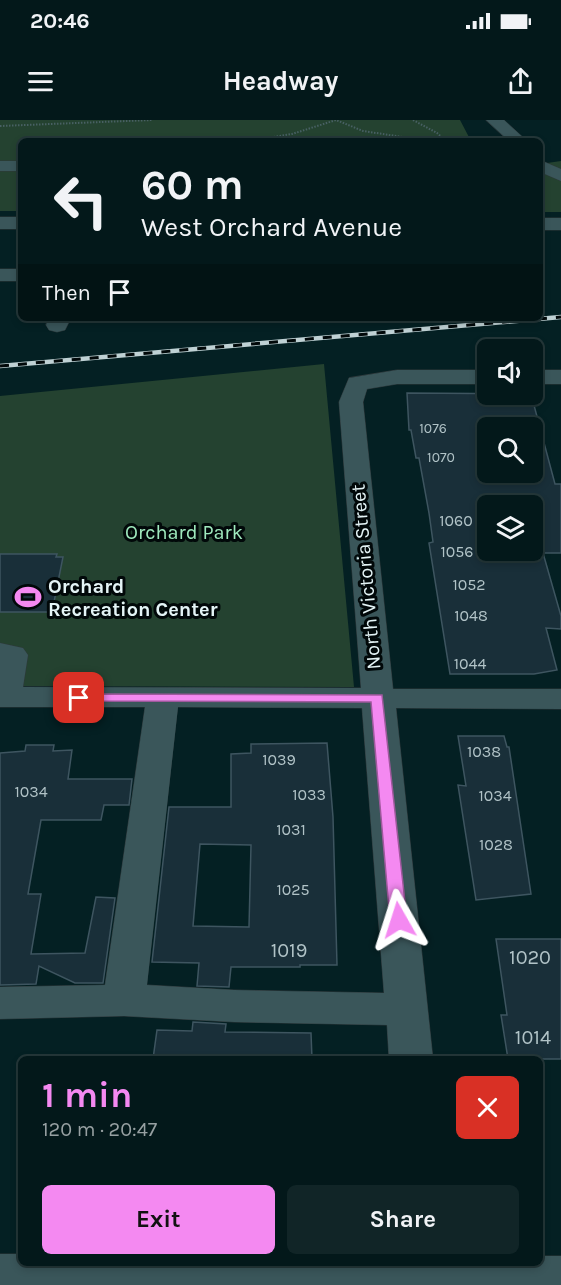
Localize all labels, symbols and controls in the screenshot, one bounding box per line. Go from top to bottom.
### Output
text: 20:46 [30,8,90,34]
icon: menu [24,65,57,98]
text: Headway [223,65,338,97]
icon: share [504,65,537,98]
text: 60 m [141,160,244,210]
icon: left [42,162,120,240]
text: West Orchard Avenue [141,211,402,243]
icon: arrive [103,276,136,309]
text: Then [42,280,91,306]
map controls [477,339,543,561]
button: sound [477,339,543,405]
button: search [477,417,543,483]
house number: 1076 [419,420,447,437]
house number: 1070 [427,449,455,466]
street label: North Victoria Street [346,483,386,671]
button: layers [477,495,543,561]
house number: 1060 [439,511,473,530]
park label: Orchard Park [125,521,243,544]
house number: 1056 [441,542,473,561]
place label: Orchard Recreation Center [48,575,218,621]
house number: 1052 [452,575,486,594]
sports icon: Orchard Recreation Center [13,582,43,612]
house number: 1048 [454,606,488,625]
house number: 1044 [454,654,486,673]
pin [53,672,104,723]
icon: arrive [62,681,95,714]
house number: 1038 [467,742,501,761]
house number: 1039 [262,750,296,769]
house number: 1034 [14,782,48,801]
house number: 1033 [292,785,326,804]
house number: 1034 [478,786,512,805]
house number: 1031 [276,820,306,839]
house number: 1028 [479,835,513,854]
house number: 1025 [276,880,310,899]
position arrow [367,888,431,952]
house number: 1019 [271,939,307,962]
house number: 1020 [509,946,551,969]
house number: 1014 [515,1026,551,1049]
text: 1 min [42,1074,132,1116]
button: close [456,1076,519,1139]
text: 120 m · 20:47 [42,1118,157,1141]
button: Exit [42,1185,275,1254]
button: Share [287,1185,519,1254]

